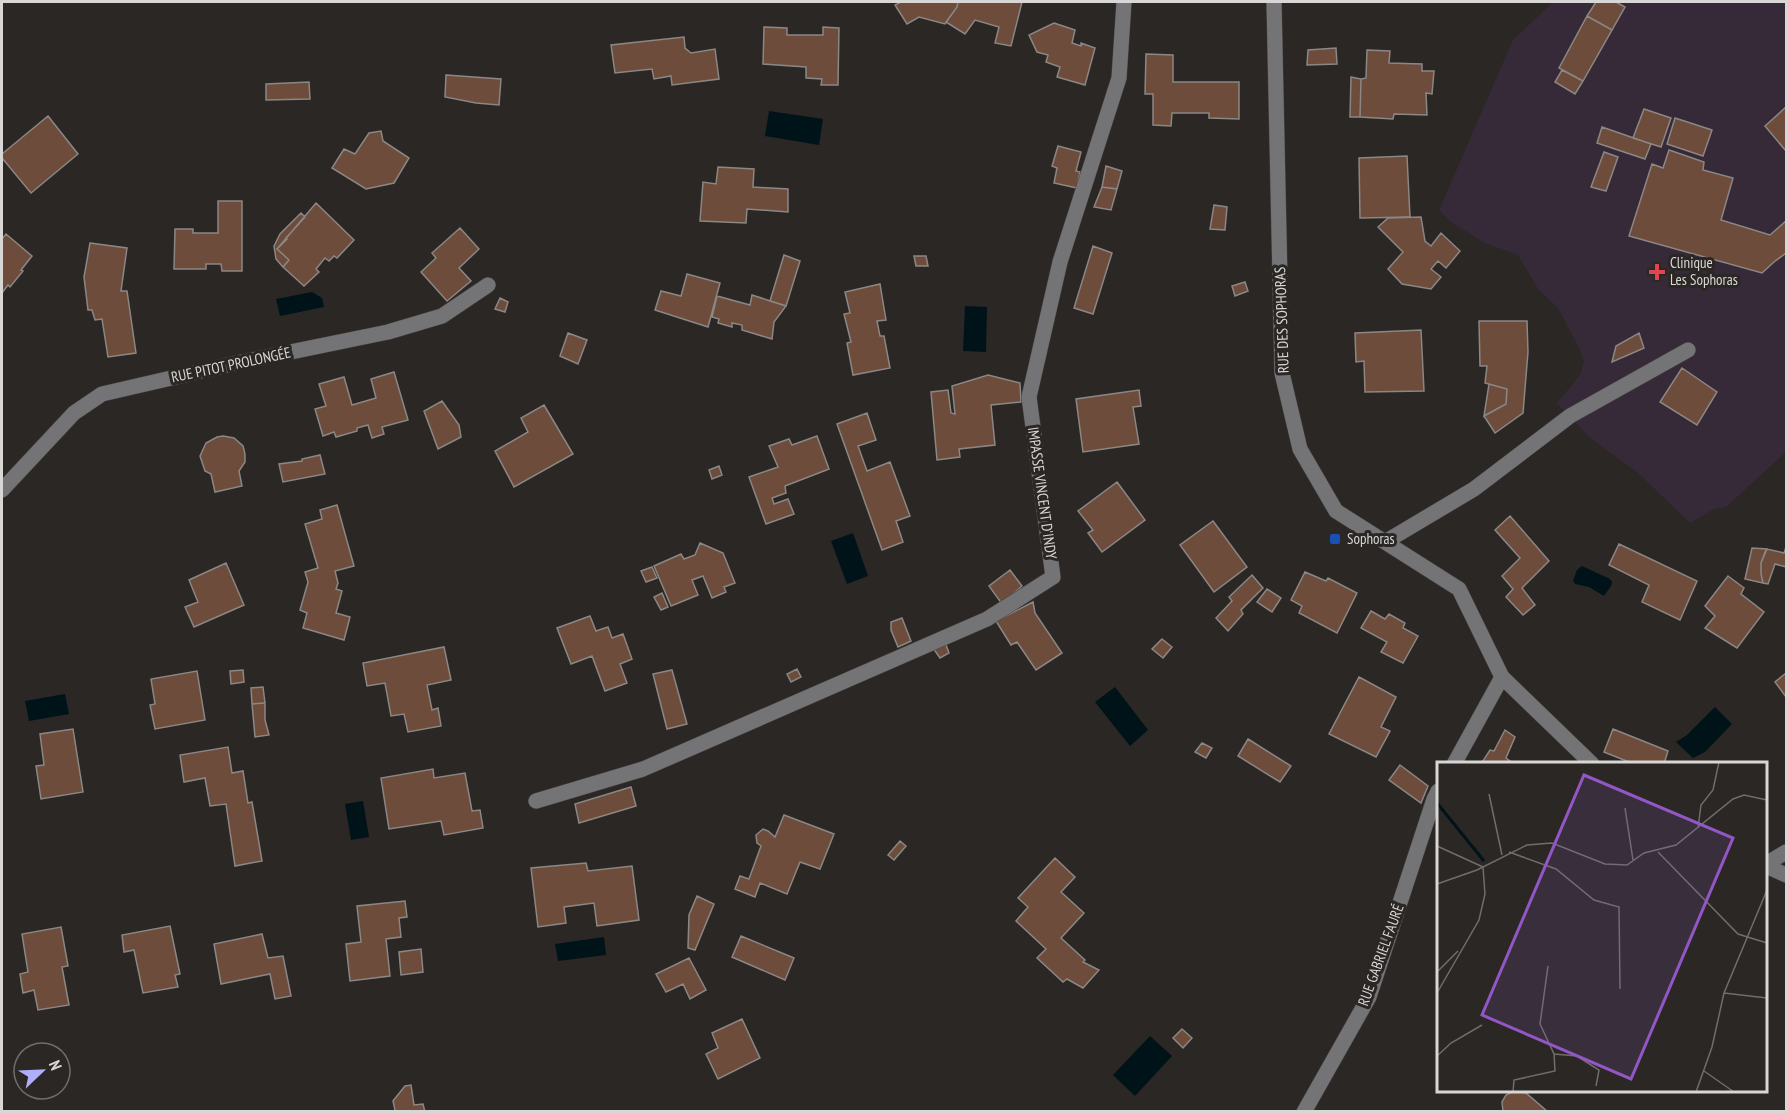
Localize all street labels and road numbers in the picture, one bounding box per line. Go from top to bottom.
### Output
street label: RUE DES SOPHORAS [1270,266,1293,374]
street label: RUE PITOT PROLONGÉE [169,343,292,386]
street label: IMPASSE VINCENT D'INDY [1024,426,1061,560]
street label: RUE GABRIEL FAURÉ [1353,901,1408,1008]

